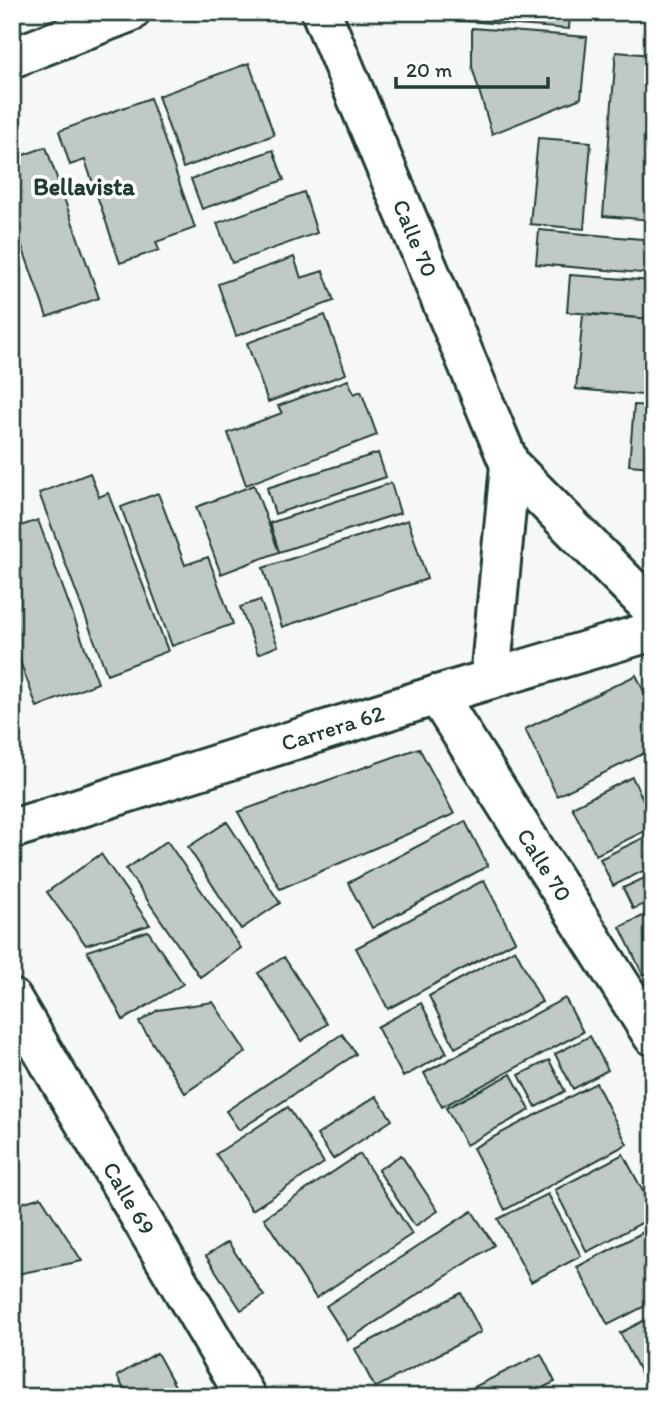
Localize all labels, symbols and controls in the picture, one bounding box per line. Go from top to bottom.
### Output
scale bar [396,46,548,90]
text: 20 m [406,57,453,82]
district label: Bellavista [33,172,135,201]
street label: Calle 70 [387,195,444,281]
street label: Carrera 62 [278,699,387,757]
street label: Calle 70 [511,823,578,907]
street label: Calle 69 [97,1156,161,1240]

